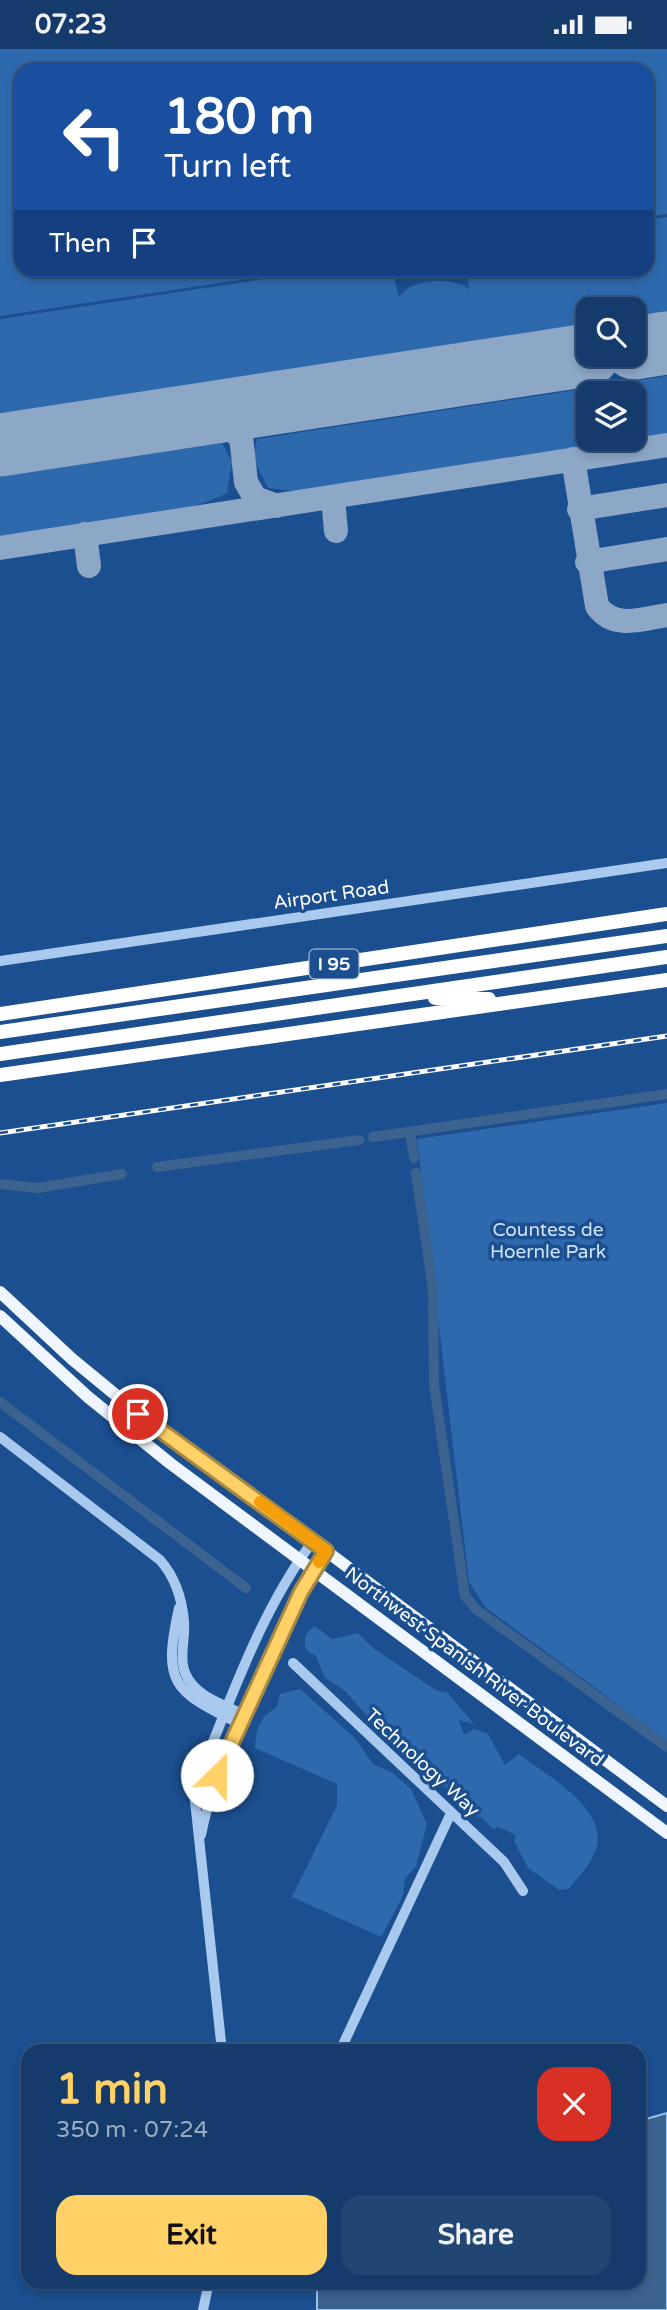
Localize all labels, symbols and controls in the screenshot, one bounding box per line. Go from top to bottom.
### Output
text: 07:23 [35,9,107,40]
text: 180 m [164,88,314,147]
icon: left [49,91,140,182]
text: Turn left [164,148,291,186]
icon: arrive [125,224,163,262]
text: Then [49,228,111,259]
map controls [576,297,646,451]
button: search [576,297,646,367]
button: layers [576,381,646,451]
street label: Airport Road [272,876,391,914]
road number: I 95 [310,949,358,979]
park label: Countess de Hoernle Park [490,1219,606,1263]
pin [108,1384,168,1444]
icon: arrive [119,1395,157,1433]
street label: Northwest Spanish River Boulevard [341,1562,608,1771]
street label: Technology Way [361,1704,484,1821]
position arrow [180,1738,254,1812]
text: 1 min [56,2064,168,2115]
button: close [537,2067,611,2141]
text: 350 m · 07:24 [56,2116,208,2144]
button: Exit [56,2195,327,2275]
button: Share [341,2195,611,2275]

